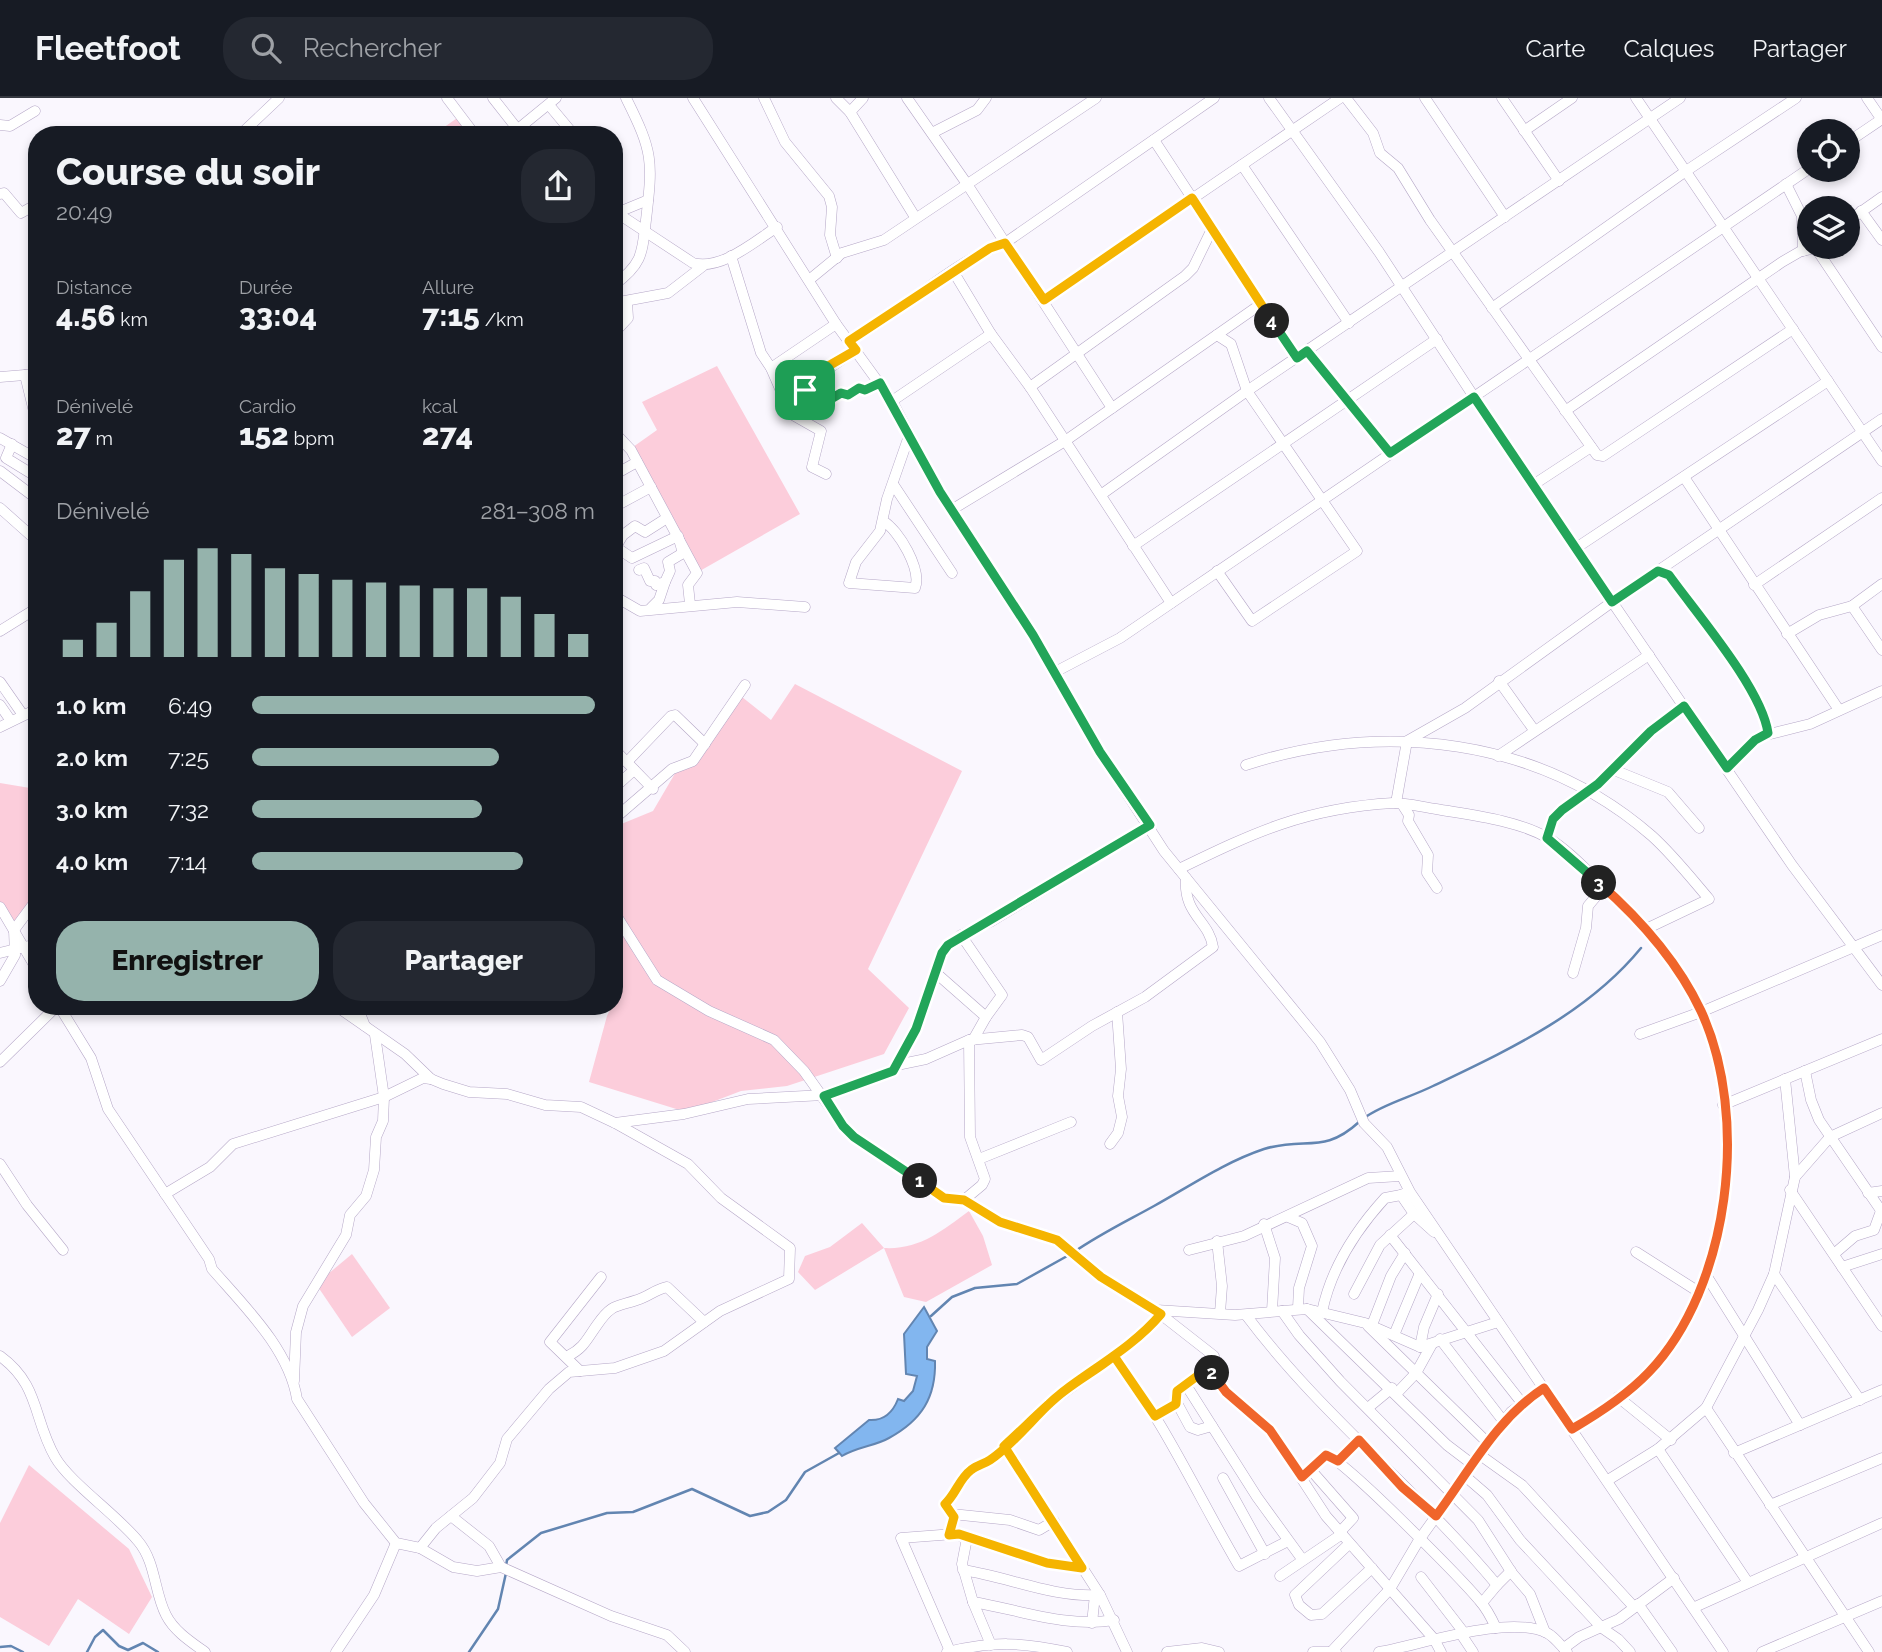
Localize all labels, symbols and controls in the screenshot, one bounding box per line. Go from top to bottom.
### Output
search box [223,17,713,80]
text: Fleetfoot [35,29,181,68]
icon: search [247,29,285,67]
text: Rechercher [303,33,442,63]
text: Carte [1526,34,1585,63]
text: Calques [1623,34,1714,63]
text: Partager [1752,34,1847,63]
map controls [1797,119,1860,259]
button: locate [1797,119,1860,182]
text: Course du soir [56,149,320,194]
button: share [521,149,595,223]
button: layers [1797,196,1860,259]
text: 20:49 [56,198,112,225]
text: Distance [56,276,132,298]
text: Durée [239,276,293,298]
text: Allure [422,276,474,298]
text: 4.56 [56,298,116,333]
text: 33:04 [239,298,317,333]
text: 7:15 [422,298,480,333]
pin: 4 [1254,304,1290,339]
text: km [116,308,148,330]
text: /km [480,308,524,330]
text: 4 [1266,309,1277,331]
pin [775,360,835,420]
icon: arrive [786,371,824,409]
text: Dénivelé [56,395,133,417]
text: Cardio [239,395,296,417]
text: kcal [422,395,458,417]
text: 27 [56,417,91,452]
text: 152 [239,417,289,452]
text: 274 [422,417,473,452]
text: m [91,427,113,449]
text: bpm [289,427,334,449]
text: Dénivelé [56,497,149,524]
text: 281–308 m [480,497,595,524]
text: 1.0 km [56,692,126,719]
text: 6:49 [168,692,212,719]
text: 2.0 km [56,744,128,771]
text: 7:25 [168,744,209,771]
text: 3.0 km [56,796,128,823]
text: 7:32 [168,796,209,823]
text: 4.0 km [56,848,128,875]
text: 7:14 [168,848,207,875]
pin: 3 [1582,866,1616,900]
text: 3 [1593,871,1604,893]
button: Enregistrer [56,921,319,1001]
button: Partager [333,921,595,1001]
pin: 1 [902,1164,937,1198]
text: 1 [915,1169,924,1191]
pin: 2 [1194,1356,1230,1390]
text: 2 [1206,1361,1217,1383]

